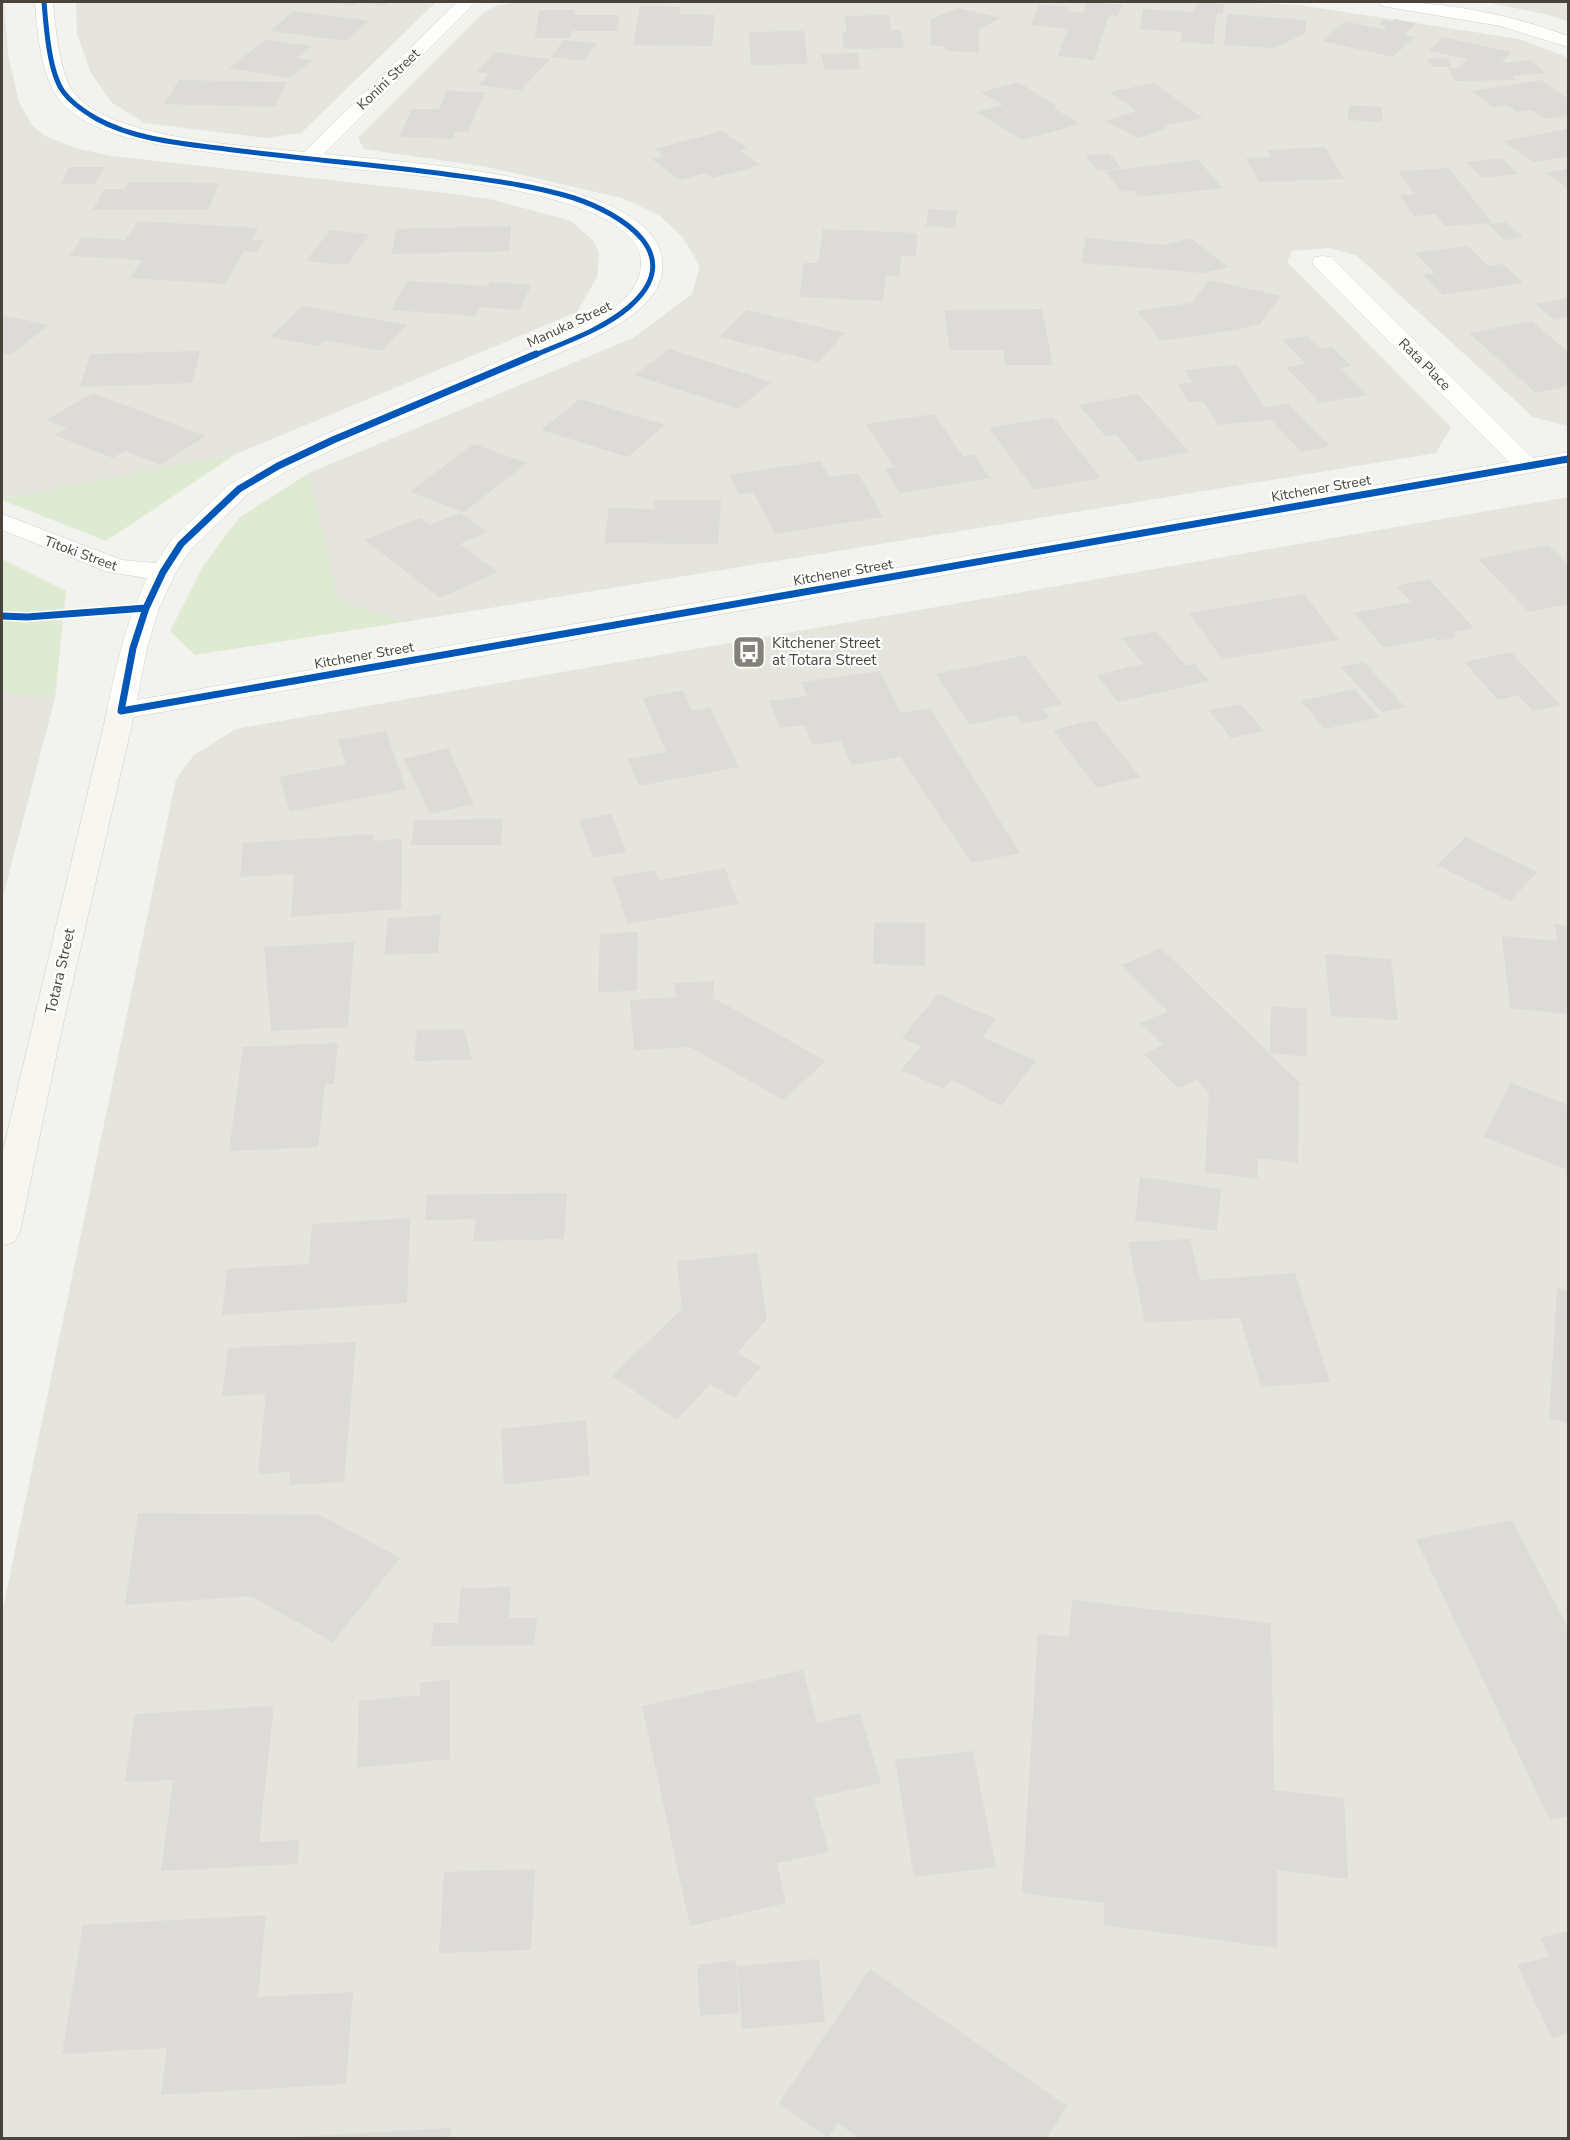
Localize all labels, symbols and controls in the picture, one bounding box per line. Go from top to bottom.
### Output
street label: Konini Street [353,44,424,114]
street label: Manuka Street [524,297,615,352]
street label: Rata Place [1394,334,1455,395]
street label: Kitchener Street [1270,470,1373,507]
street label: Titoki Street [42,531,120,575]
street label: Kitchener Street [792,554,895,591]
place label: Kitchener Street at Totara Street [772,633,881,670]
bus stop icon: Kitchener Street at Totara Street [731,634,767,670]
street label: Kitchener Street [313,637,416,674]
street label: Totara Street [40,925,80,1016]

